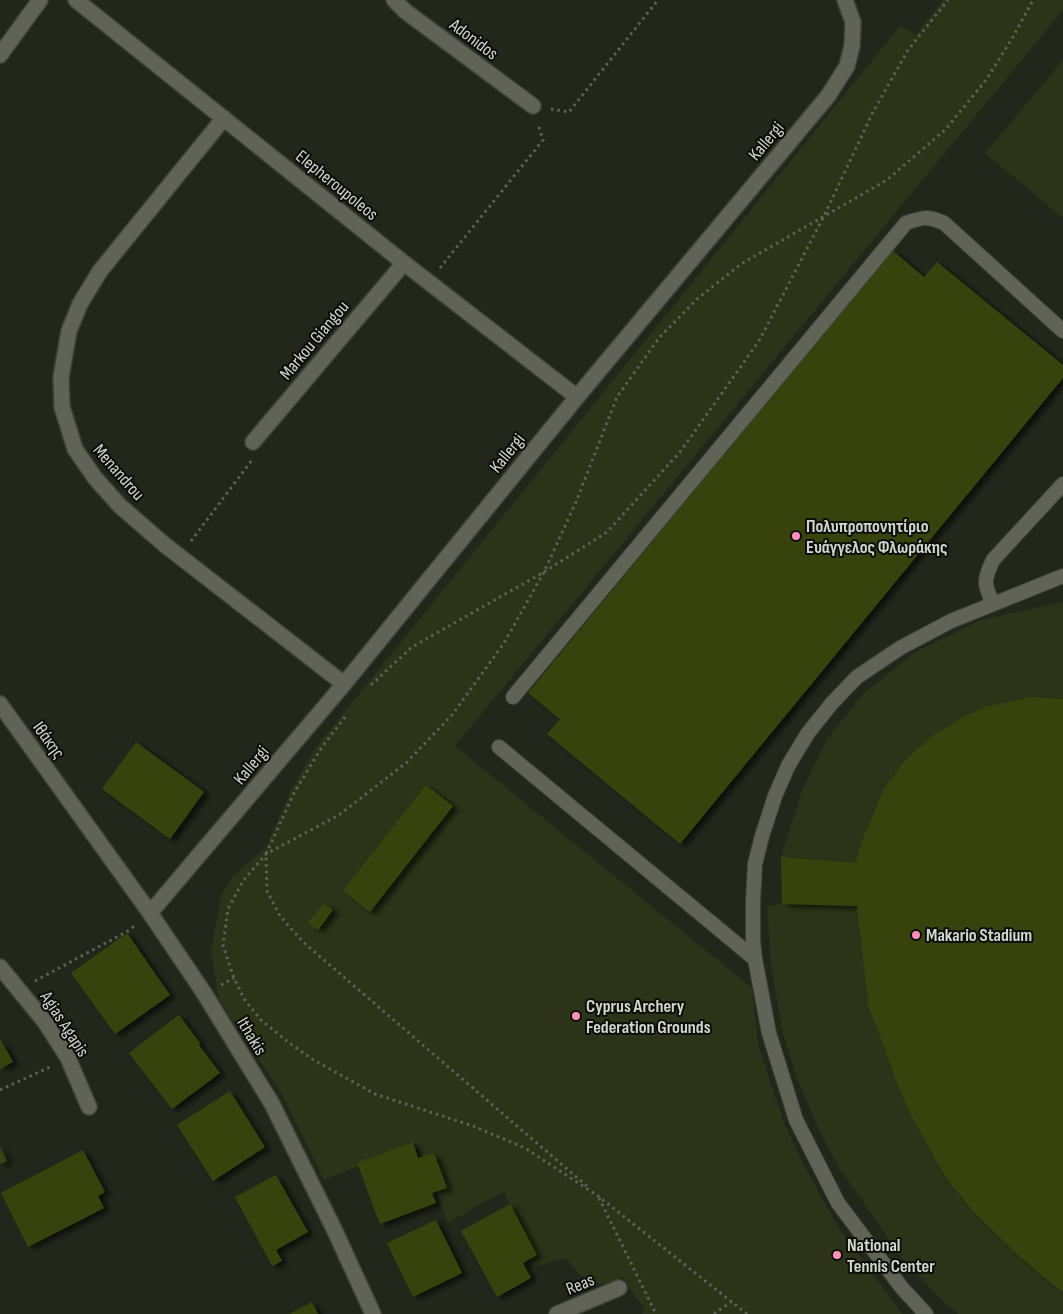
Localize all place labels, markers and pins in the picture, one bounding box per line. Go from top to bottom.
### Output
place label: Πολυπροπονητίριο Ευάγγελος Φλωράκης [806,516,947,558]
marker: Πολυπροπονητίριο Ευάγγελος Φλωράκης [790,530,802,542]
place label: Makario Stadium [926,925,1032,946]
marker: Makario Stadium [910,929,922,941]
place label: Cyprus Archery Federation Grounds [586,996,711,1038]
marker: Cyprus Archery Federation Grounds [570,1010,582,1022]
place label: National Tennis Center [847,1235,935,1277]
marker: National Tennis Center [831,1249,843,1261]

